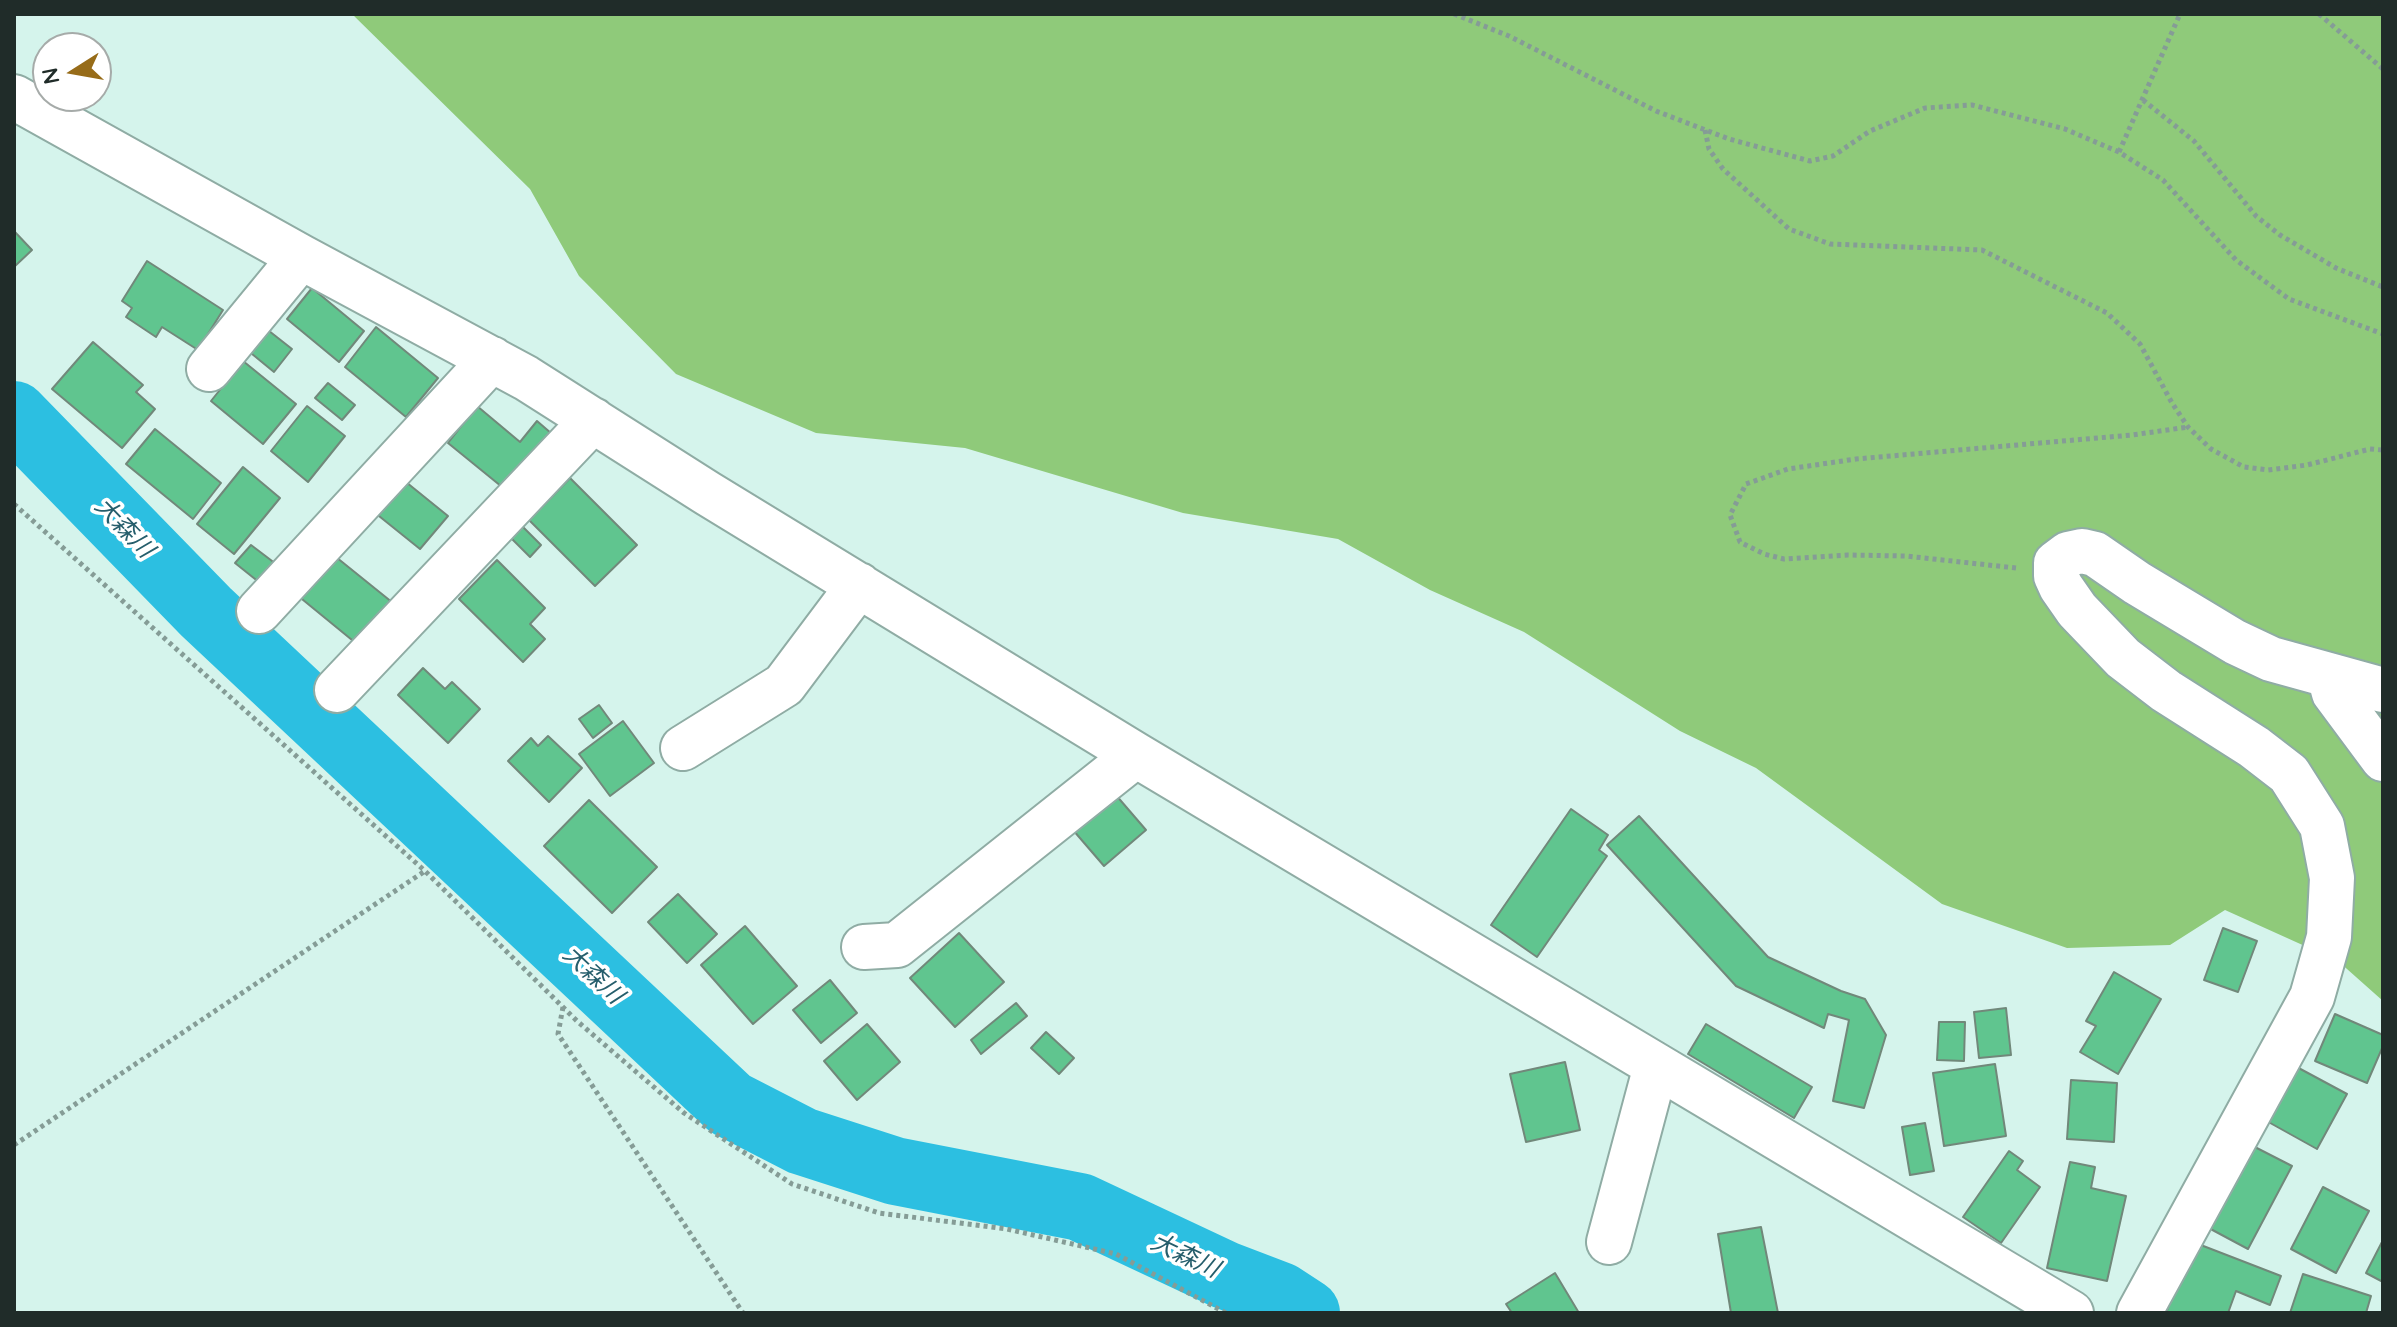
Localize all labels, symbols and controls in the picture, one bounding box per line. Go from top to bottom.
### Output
north arrow [32,32,112,112]
text: N [35,66,66,87]
water label: 大森川 [89,492,159,564]
water label: 大森川 [557,940,629,1010]
water label: 大森川 [1146,1228,1224,1284]

